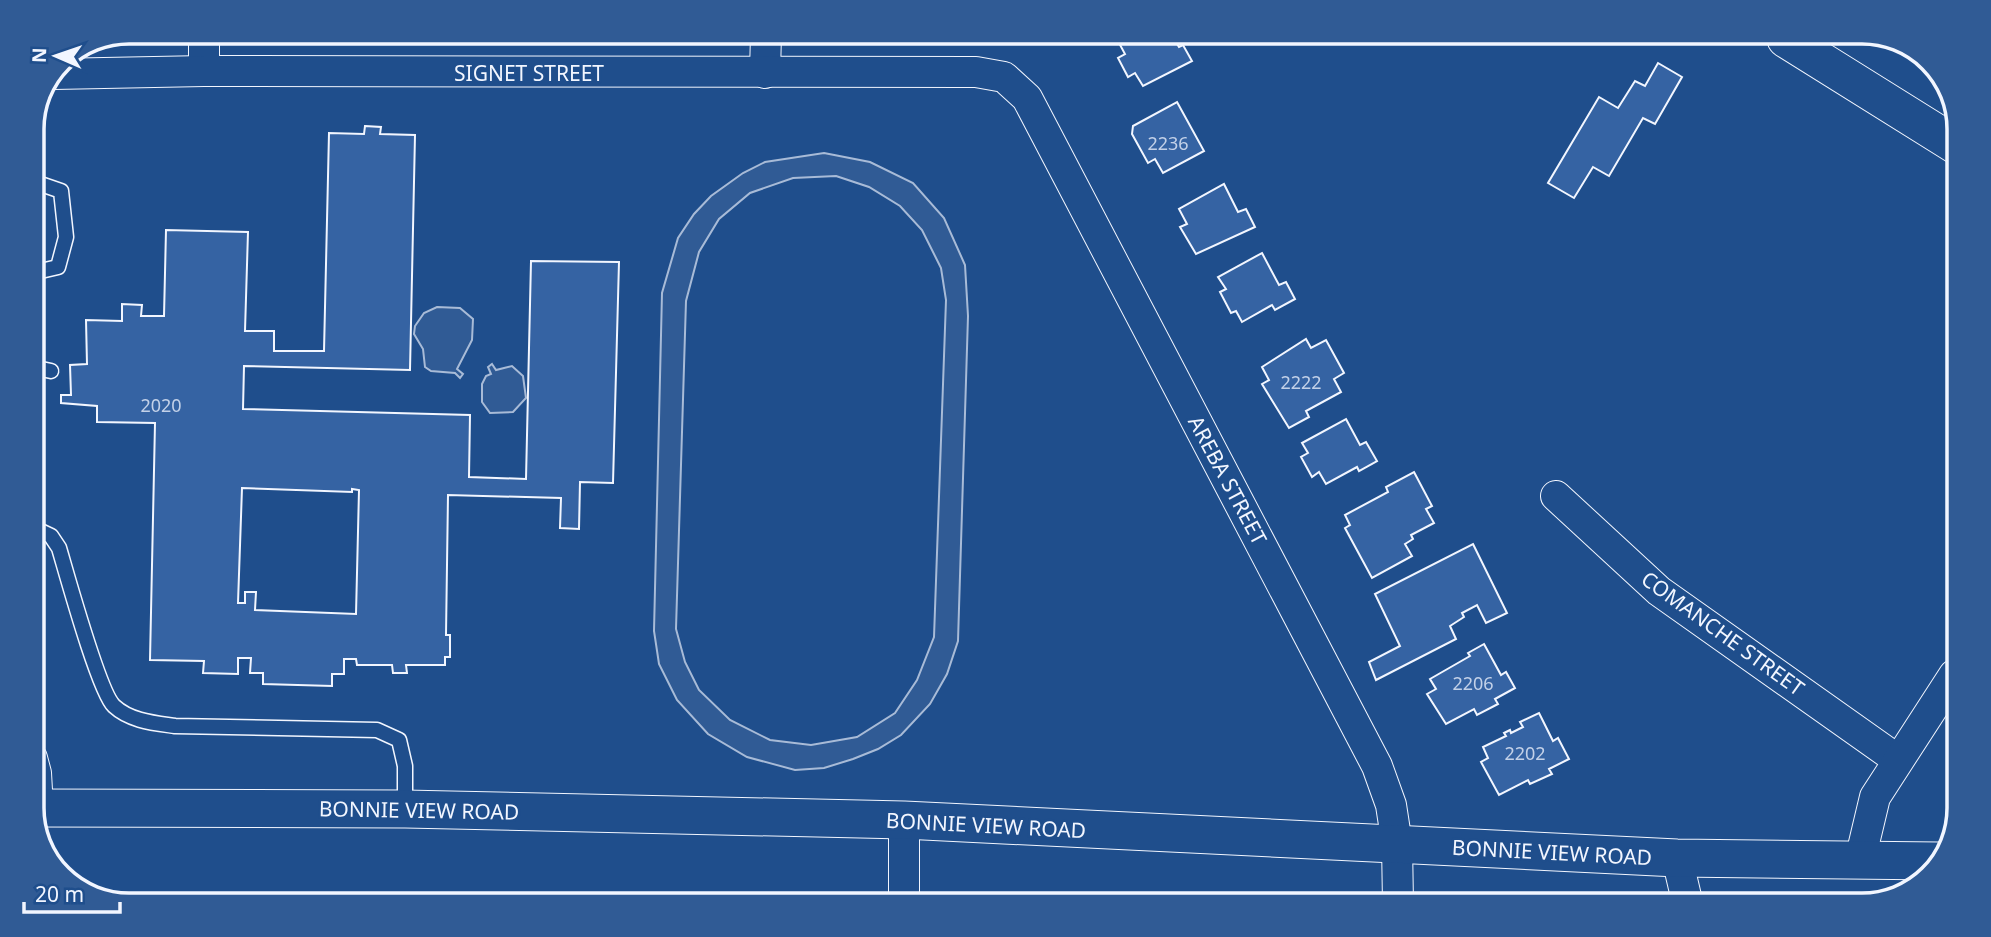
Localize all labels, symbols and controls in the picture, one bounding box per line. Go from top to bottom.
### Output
north arrow [21,21,91,91]
text: N [26,47,52,64]
street label: SIGNET STREET [454,59,604,87]
house number: 2236 [1147,131,1189,155]
house number: 2222 [1280,370,1322,394]
house number: 2020 [140,393,182,417]
street label: AREBA STREET [1182,411,1274,550]
street label: COMANCHE STREET [1636,564,1810,702]
house number: 2206 [1452,671,1494,695]
house number: 2202 [1504,741,1546,765]
street label: BONNIE VIEW ROAD [319,794,519,826]
street label: BONNIE VIEW ROAD [885,806,1087,844]
street label: BONNIE VIEW ROAD [1451,833,1653,871]
scale bar [24,870,121,914]
text: 20 m [35,880,84,908]

